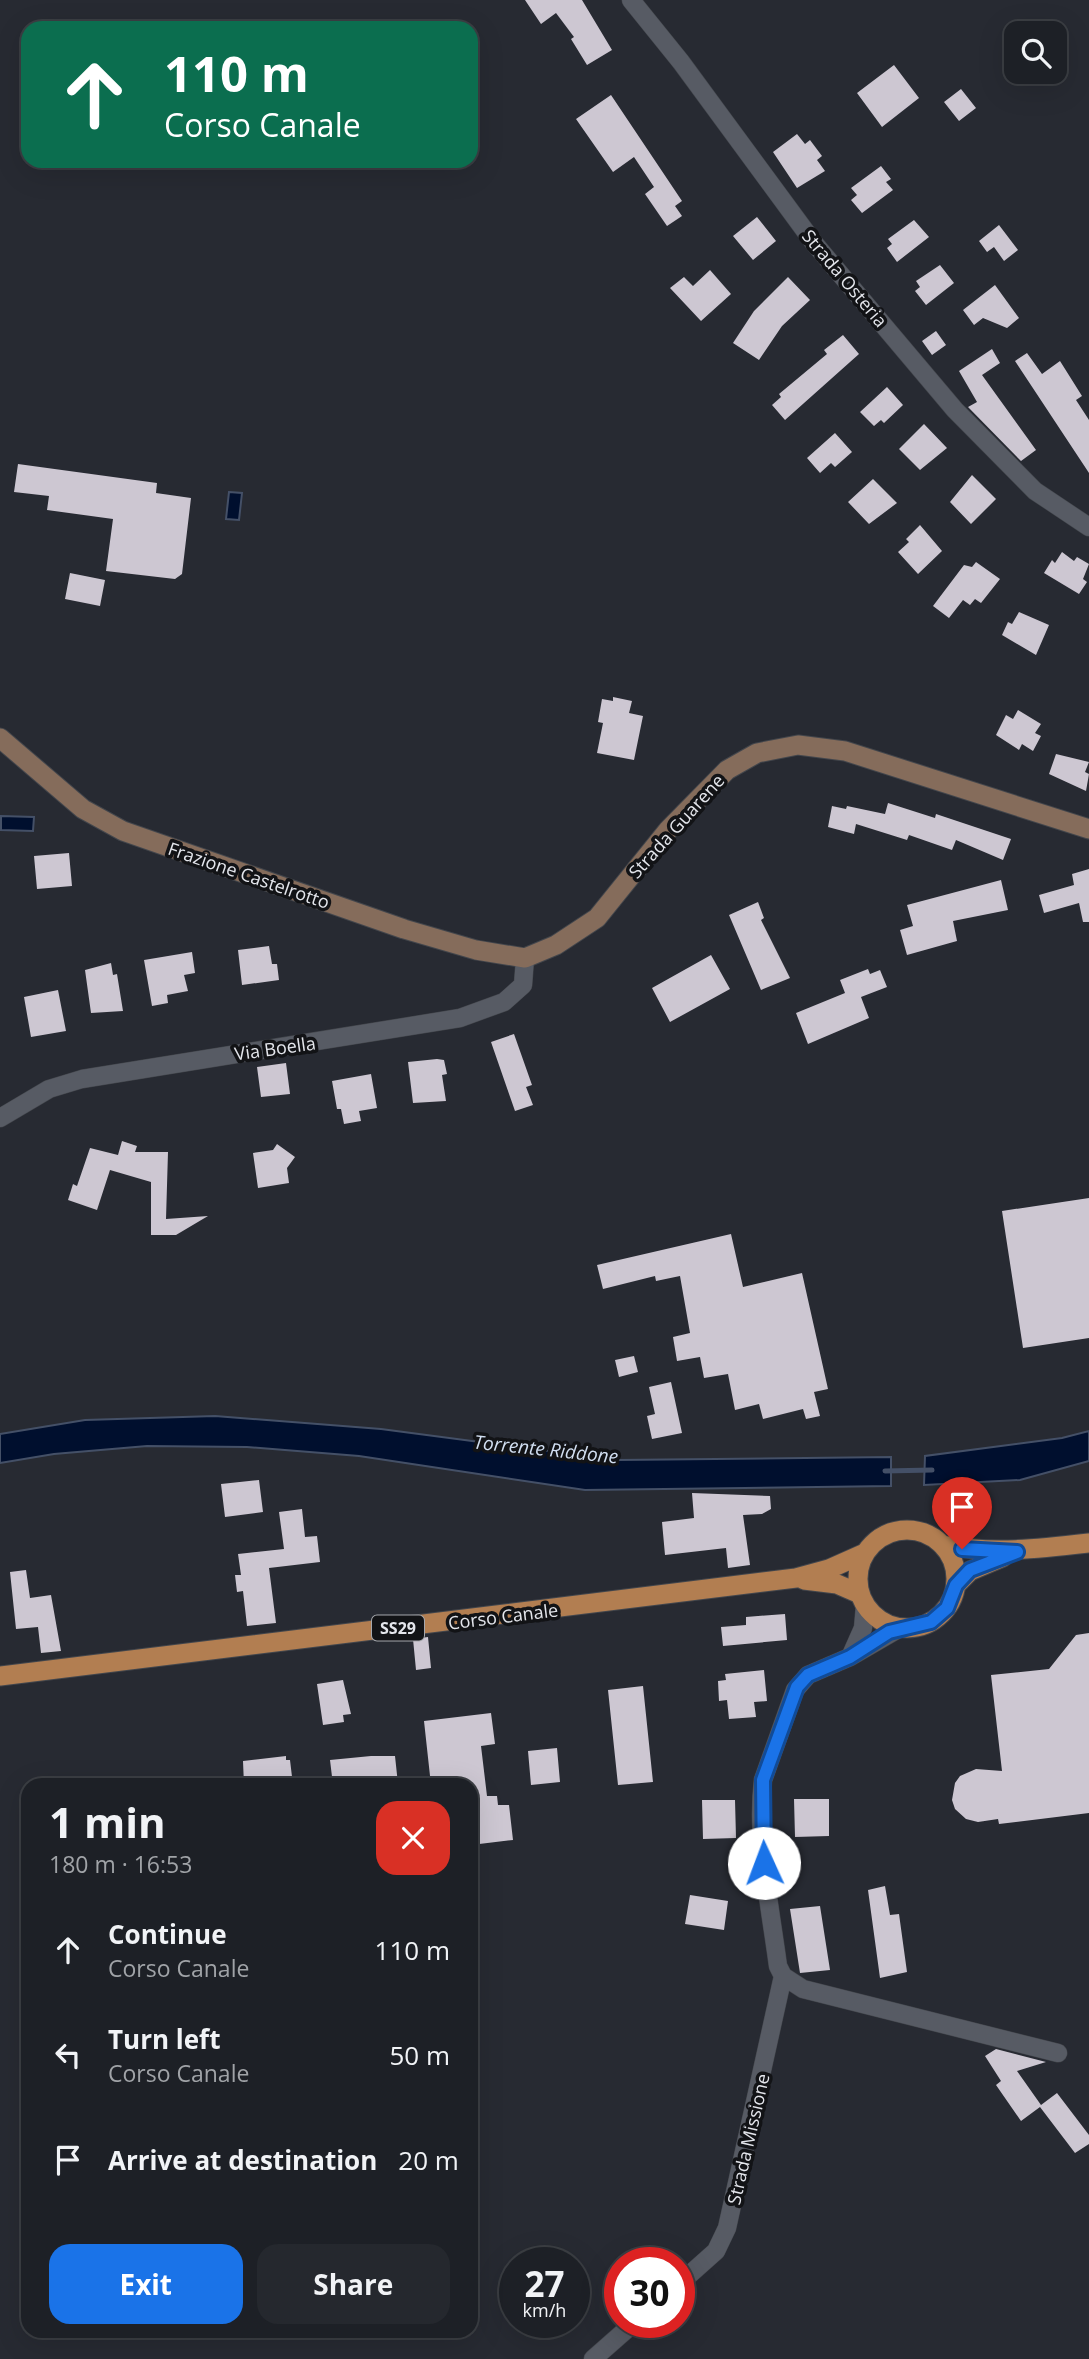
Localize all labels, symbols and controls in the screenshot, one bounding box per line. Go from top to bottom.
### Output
map controls [1004,21,1067,84]
button: search [1004,21,1067,84]
text: 110 m [164,40,309,106]
icon: ahead [49,49,140,140]
text: Corso Canale [164,103,361,146]
street label: Strada Osteria [797,224,893,332]
street label: Strada Guarene [623,769,729,883]
street label: Frazione Castelrotto [165,836,333,914]
street label: Via Boella [233,1030,317,1066]
water label: Torrente Riddone [473,1428,619,1470]
pin [932,1477,992,1549]
icon: arrive [943,1488,981,1526]
street label: Corso Canale [447,1597,559,1635]
road number: SS29 [372,1616,424,1640]
text: 1 min [49,1793,166,1850]
button: close [376,1801,450,1875]
position arrow [727,1826,801,1900]
text: 180 m · 16:53 [49,1848,192,1880]
text: Continue [108,1916,227,1952]
icon: ahead [49,1931,87,1969]
text: 110 m [375,1932,450,1968]
text: Corso Canale [108,1952,249,1984]
text: Turn left [108,2021,220,2057]
icon: left [49,2036,87,2074]
text: 50 m [389,2037,450,2073]
text: Corso Canale [108,2057,249,2089]
street label: Strada Missione [721,2071,775,2207]
icon: arrive [49,2141,87,2179]
text: Arrive at destination [108,2142,377,2178]
text: 20 m [398,2142,459,2178]
button: Exit [49,2244,243,2324]
button: Share [257,2244,450,2324]
speed limit sign: 30 [604,2247,695,2338]
text: 27 [524,2260,565,2307]
text: km/h [523,2298,566,2322]

